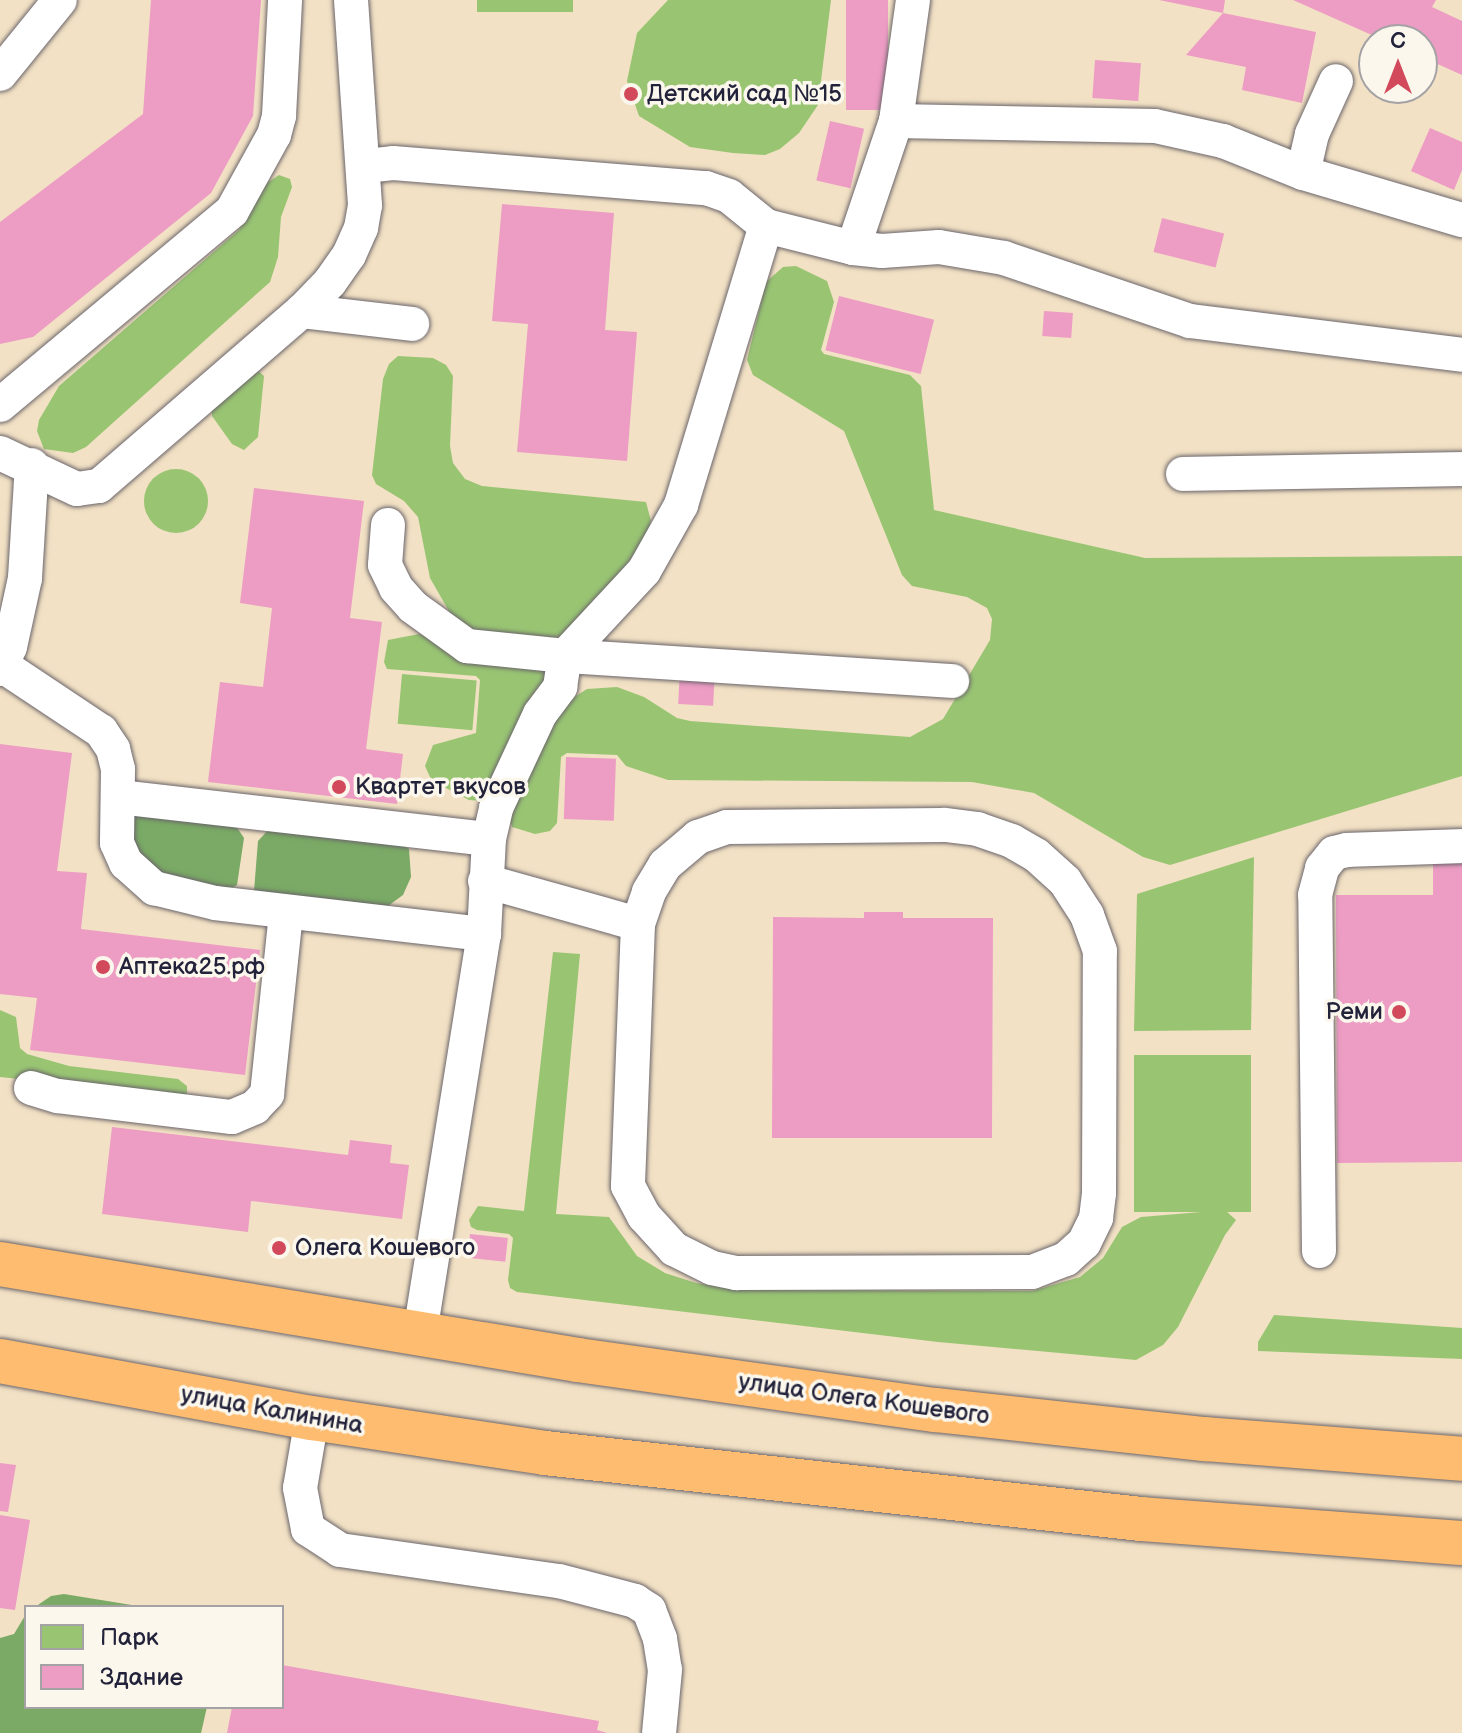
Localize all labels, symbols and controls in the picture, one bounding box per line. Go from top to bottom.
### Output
north arrow [1358,24,1438,104]
text: С [1390,28,1406,55]
place label: Детский сад №15 [647,80,842,108]
marker: Детский сад №15 [622,85,640,103]
place label: Квартет вкусов [355,773,526,801]
marker: Квартет вкусов [330,778,348,796]
place label: Аптека25.рф [119,953,265,981]
marker: Аптека25.рф [94,958,112,976]
place label: Реми [1325,998,1383,1026]
marker: Реми [1390,1003,1408,1021]
place label: Олега Кошевого [295,1234,475,1262]
marker: Олега Кошевого [270,1239,288,1257]
street label: улица Олега Кошевого [737,1367,991,1431]
street label: улица Калинина [179,1380,365,1440]
legend [24,1605,284,1709]
text: Парк [100,1623,158,1652]
text: Здание [100,1663,183,1692]

